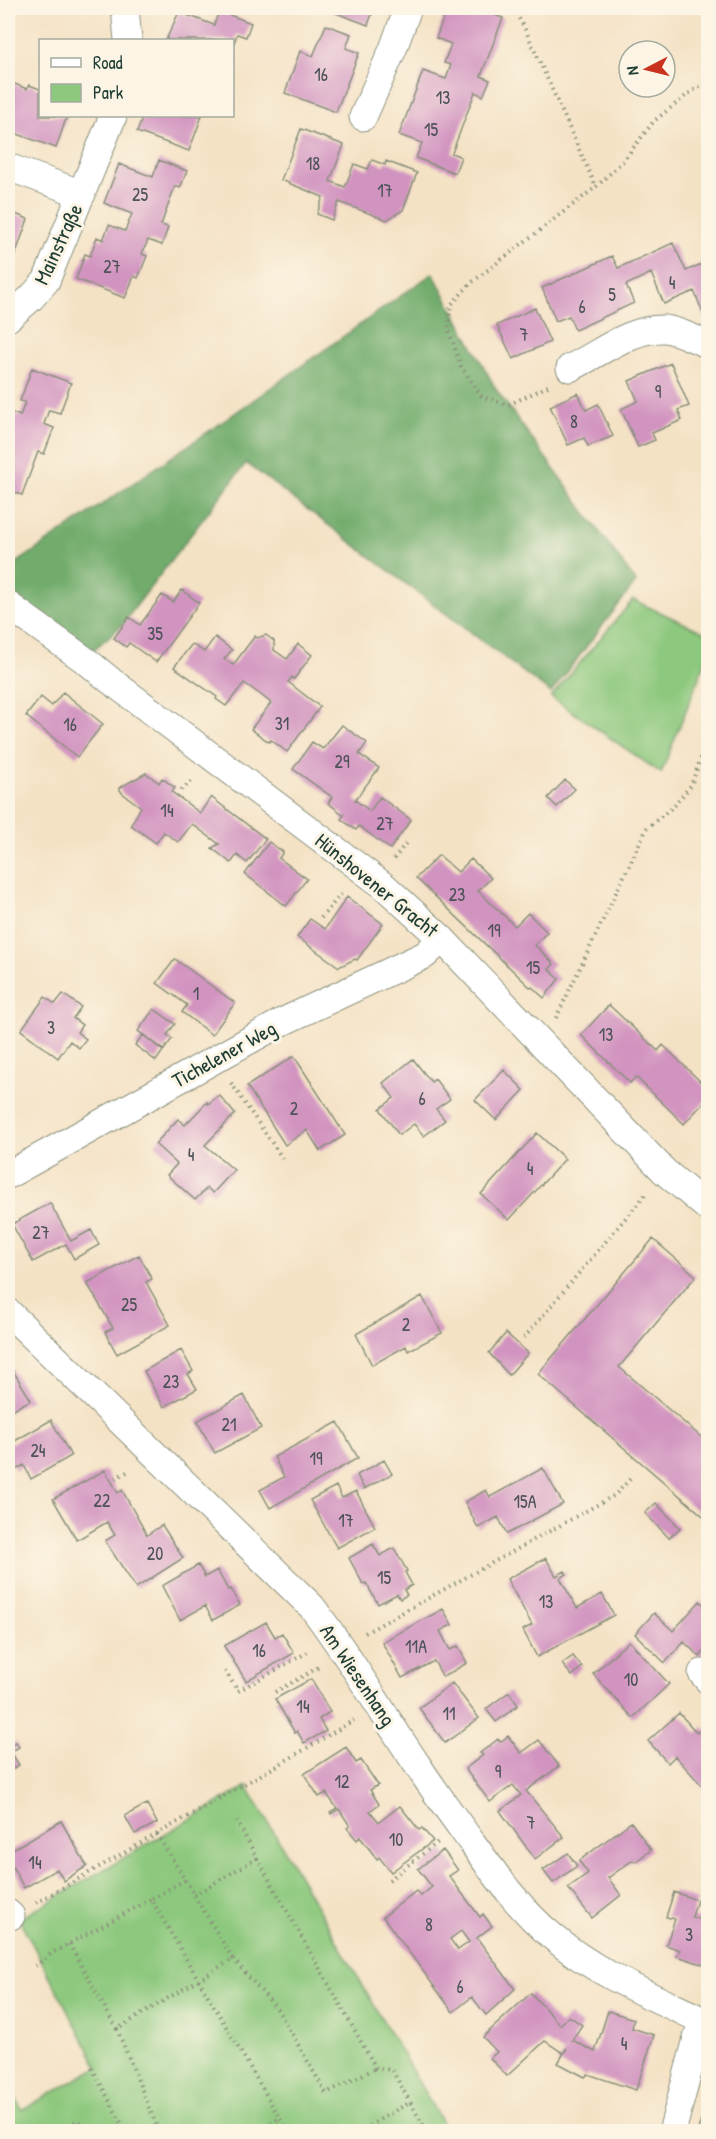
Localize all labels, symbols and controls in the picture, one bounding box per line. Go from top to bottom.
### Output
legend [39,39,234,117]
north arrow [617,39,677,99]
text: Road [93,50,123,75]
house number: 16 [314,62,328,87]
text: N [621,65,644,76]
text: Park [93,80,124,105]
house number: 13 [436,85,450,110]
house number: 15 [424,117,438,142]
house number: 18 [306,151,320,176]
house number: 17 [377,178,393,203]
house number: 25 [132,182,148,207]
street label: Mainstraße [27,199,89,289]
house number: 27 [103,254,121,279]
house number: 4 [669,270,676,295]
house number: 5 [608,282,616,307]
house number: 6 [578,294,586,319]
house number: 7 [520,322,529,347]
house number: 9 [655,379,662,404]
house number: 8 [570,409,578,434]
house number: 35 [147,621,163,646]
house number: 31 [275,711,289,736]
house number: 16 [63,712,77,737]
house number: 29 [334,749,350,774]
house number: 14 [160,798,174,823]
house number: 27 [376,811,394,836]
street label: Hünshovener Gracht [309,826,445,944]
house number: 23 [449,882,465,907]
house number: 19 [487,918,501,943]
house number: 15 [526,955,540,980]
house number: 1 [193,981,199,1006]
street label: Tichelener Weg [167,1013,281,1095]
house number: 3 [47,1015,55,1040]
house number: 13 [599,1022,613,1047]
house number: 6 [418,1086,426,1111]
house number: 2 [290,1096,299,1121]
house number: 4 [188,1142,195,1167]
house number: 4 [527,1156,534,1181]
house number: 27 [32,1220,50,1245]
house number: 25 [121,1292,137,1317]
house number: 2 [402,1312,411,1337]
house number: 23 [163,1369,179,1394]
house number: 21 [222,1412,236,1437]
house number: 24 [30,1438,46,1463]
house number: 19 [309,1446,323,1471]
house number: 22 [94,1488,111,1513]
house number: 15A [514,1489,537,1514]
house number: 17 [338,1508,354,1533]
house number: 20 [147,1541,163,1566]
house number: 15 [377,1565,391,1590]
house number: 13 [539,1589,553,1614]
street label: Am Wiesenhang [313,1618,403,1732]
house number: 11A [405,1634,427,1659]
house number: 16 [252,1638,266,1663]
house number: 10 [624,1667,638,1692]
house number: 14 [296,1694,310,1719]
house number: 11 [442,1701,456,1726]
house number: 9 [495,1759,502,1784]
house number: 12 [335,1769,350,1794]
house number: 7 [527,1810,536,1835]
house number: 10 [389,1827,403,1852]
house number: 14 [28,1850,42,1875]
house number: 8 [425,1912,433,1937]
house number: 3 [685,1922,693,1947]
house number: 6 [456,1974,464,1999]
house number: 4 [621,2031,628,2056]

